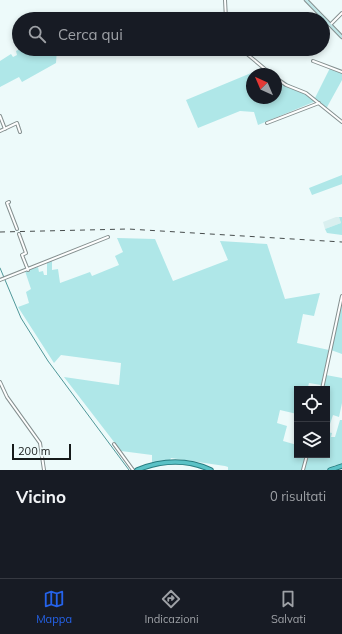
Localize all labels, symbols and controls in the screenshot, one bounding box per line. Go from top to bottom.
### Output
search box [12,12,330,56]
icon: search [26,23,48,45]
text: Cerca qui [58,25,123,44]
north arrow [246,68,282,104]
map controls [294,386,330,458]
button: locate [294,386,330,422]
button: layers [294,422,330,458]
scale bar [12,442,71,461]
text: 200 m [18,444,50,458]
text: Vicino [16,486,66,507]
text: 0 risultati [270,488,326,504]
tab: Mappa [36,588,72,626]
tab: Indicazioni [144,588,199,626]
tab: Salvati [271,588,306,626]

